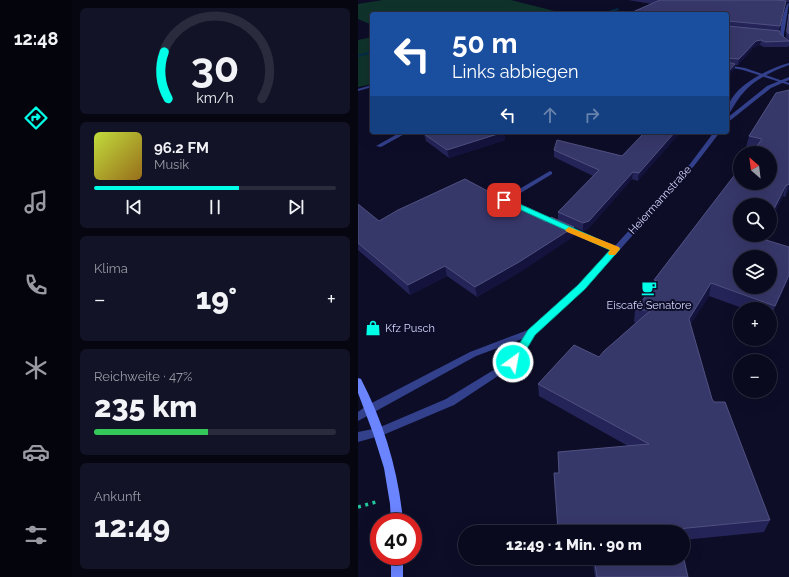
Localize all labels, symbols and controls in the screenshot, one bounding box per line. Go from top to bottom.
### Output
text: 50 m [452,27,518,60]
text: 12:48 [14,28,58,49]
icon: left [386,28,438,80]
text: 30 [191,43,239,92]
text: Links abbiegen [452,61,578,82]
text: km/h [196,89,234,105]
icon: directions [22,104,50,132]
icon: left [497,104,519,126]
icon: ahead [539,104,561,126]
icon: right [581,104,603,126]
text: 96.2 FM [154,139,209,157]
north arrow [733,146,777,190]
map controls [733,146,777,398]
text: Musik [154,157,189,172]
street label: Heiermannstraße [626,163,694,237]
pin [487,183,521,217]
icon: music [22,188,50,216]
icon: arrive [493,189,515,211]
icon: previous [123,196,145,218]
icon: pause [204,196,226,218]
icon: next [285,196,307,218]
button: search [733,198,777,242]
button: layers [733,250,777,294]
text: Klima [94,261,128,276]
icon: phone [22,271,50,299]
cafe icon: Eiscafé Senatore [640,279,658,297]
text: 19° [196,281,237,316]
text: − [94,286,106,312]
text: + [327,286,336,312]
place label: Eiscafé Senatore [607,299,692,312]
button: + [733,302,777,346]
shop icon: Kfz Pusch [364,319,382,337]
place label: Kfz Pusch [385,322,435,335]
position arrow [492,341,534,383]
icon: climate [22,354,50,382]
button: − [733,354,777,398]
text: Reichweite · 47% [94,369,192,384]
text: 235 km [94,389,197,424]
icon: car [22,438,50,466]
text: Ankunft [94,489,141,504]
text: 12:49 [94,509,170,544]
speed limit sign: 40 [370,513,422,565]
icon: filters [22,521,50,549]
text: 12:49 · 1 Min. · 90 m [506,536,642,554]

